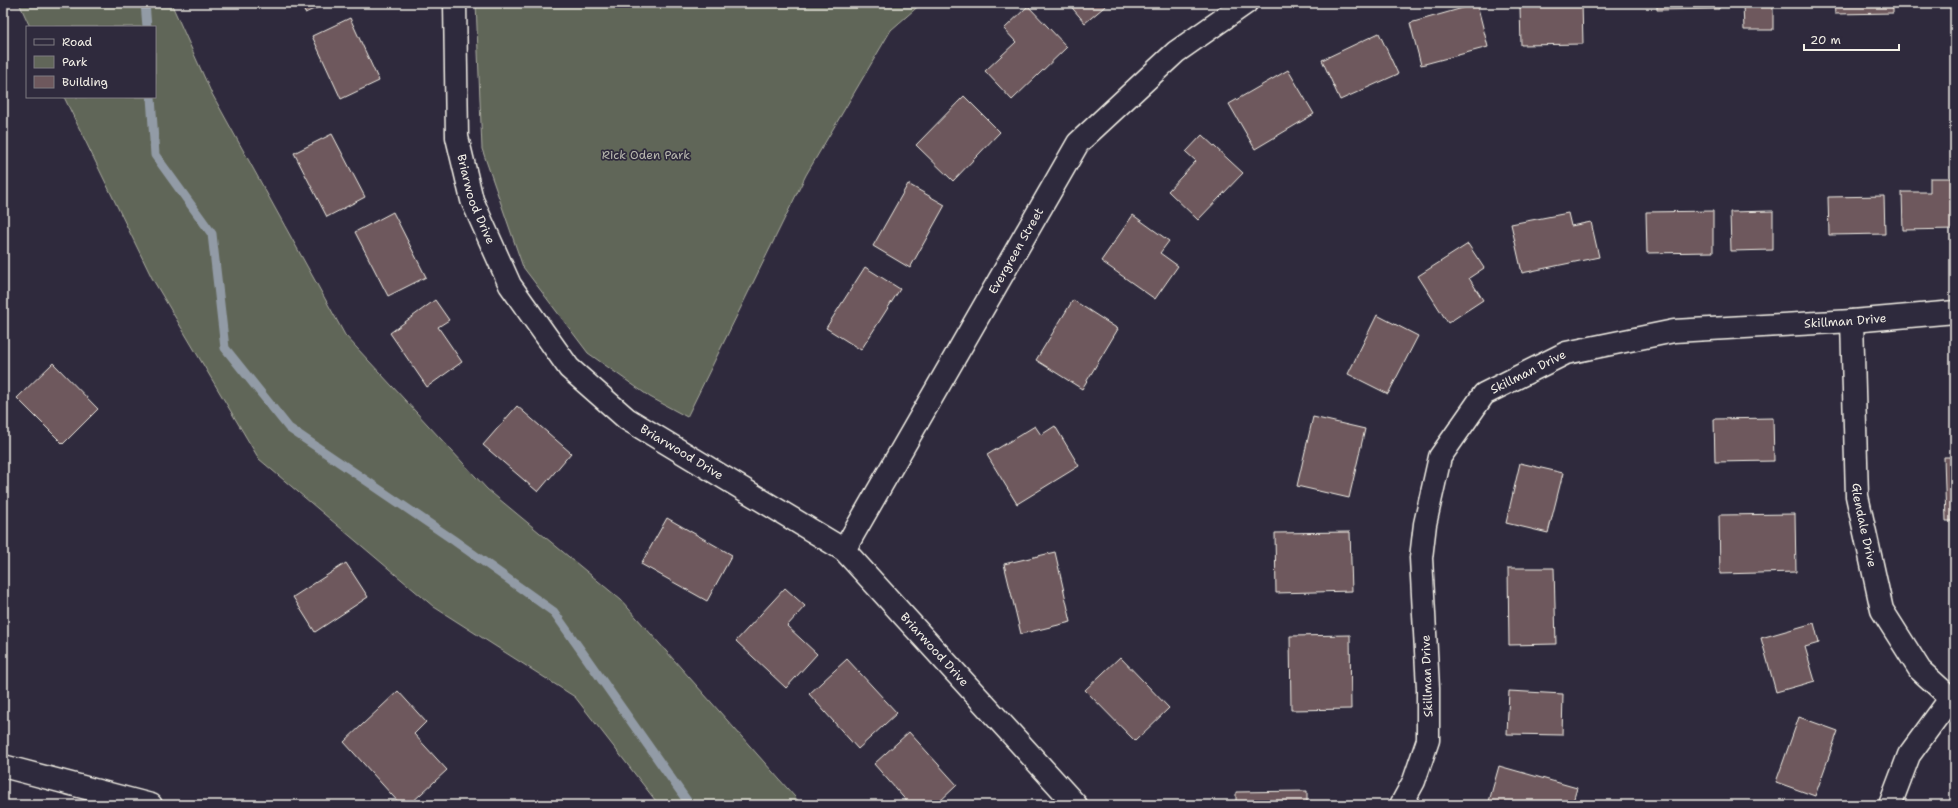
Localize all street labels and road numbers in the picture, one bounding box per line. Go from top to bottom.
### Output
street label: Briarwood Drive [453,152,499,247]
street label: Evergreen Street [985,205,1047,297]
street label: Skillman Drive [1804,310,1887,332]
street label: Skillman Drive [1488,346,1569,397]
street label: Briarwood Drive [637,421,727,483]
street label: Glendale Drive [1849,483,1880,569]
street label: Briarwood Drive [897,609,972,690]
street label: Skillman Drive [1418,634,1436,717]

